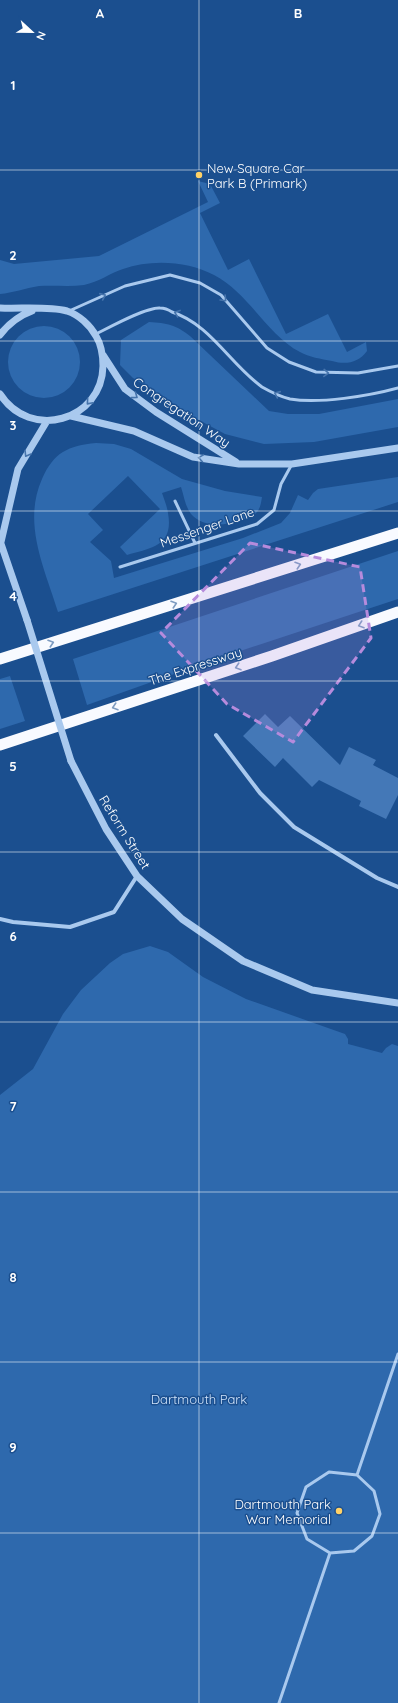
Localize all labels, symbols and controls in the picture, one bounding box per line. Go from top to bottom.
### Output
text: A [96,5,105,21]
text: B [294,5,302,21]
north arrow [12,12,52,52]
text: N [33,29,49,42]
text: 1 [10,77,16,93]
place label: New Square Car Park B (Primark) [207,160,307,191]
marker: New Square Car Park B (Primark) [194,170,204,180]
text: 2 [9,247,17,263]
one-way arrow [99,293,107,301]
one-way arrow [219,294,227,302]
one-way arrow [173,310,180,318]
one-way arrow [323,368,329,377]
street label: Congregation Way [130,374,234,450]
one-way arrow [274,390,281,398]
one-way arrow [130,391,137,398]
one-way arrow [87,397,94,404]
text: 3 [10,417,17,433]
one-way arrow [24,450,31,457]
one-way arrow [198,454,204,463]
street label: Messenger Lane [158,503,256,551]
one-way arrow [295,561,302,570]
text: 4 [9,588,17,604]
one-way arrow [171,600,178,609]
one-way arrow [358,620,365,628]
one-way arrow [47,639,54,648]
street label: The Expressway [146,643,244,689]
one-way arrow [235,662,242,671]
one-way arrow [111,703,118,711]
text: 5 [9,758,17,774]
street label: Reform Street [96,792,154,872]
text: 6 [9,928,17,944]
text: 7 [9,1098,17,1114]
text: 8 [9,1269,17,1285]
park label: Dartmouth Park [151,1391,247,1407]
text: 9 [9,1439,17,1455]
place label: Dartmouth Park War Memorial [234,1496,331,1527]
marker: Dartmouth Park War Memorial [334,1506,344,1516]

